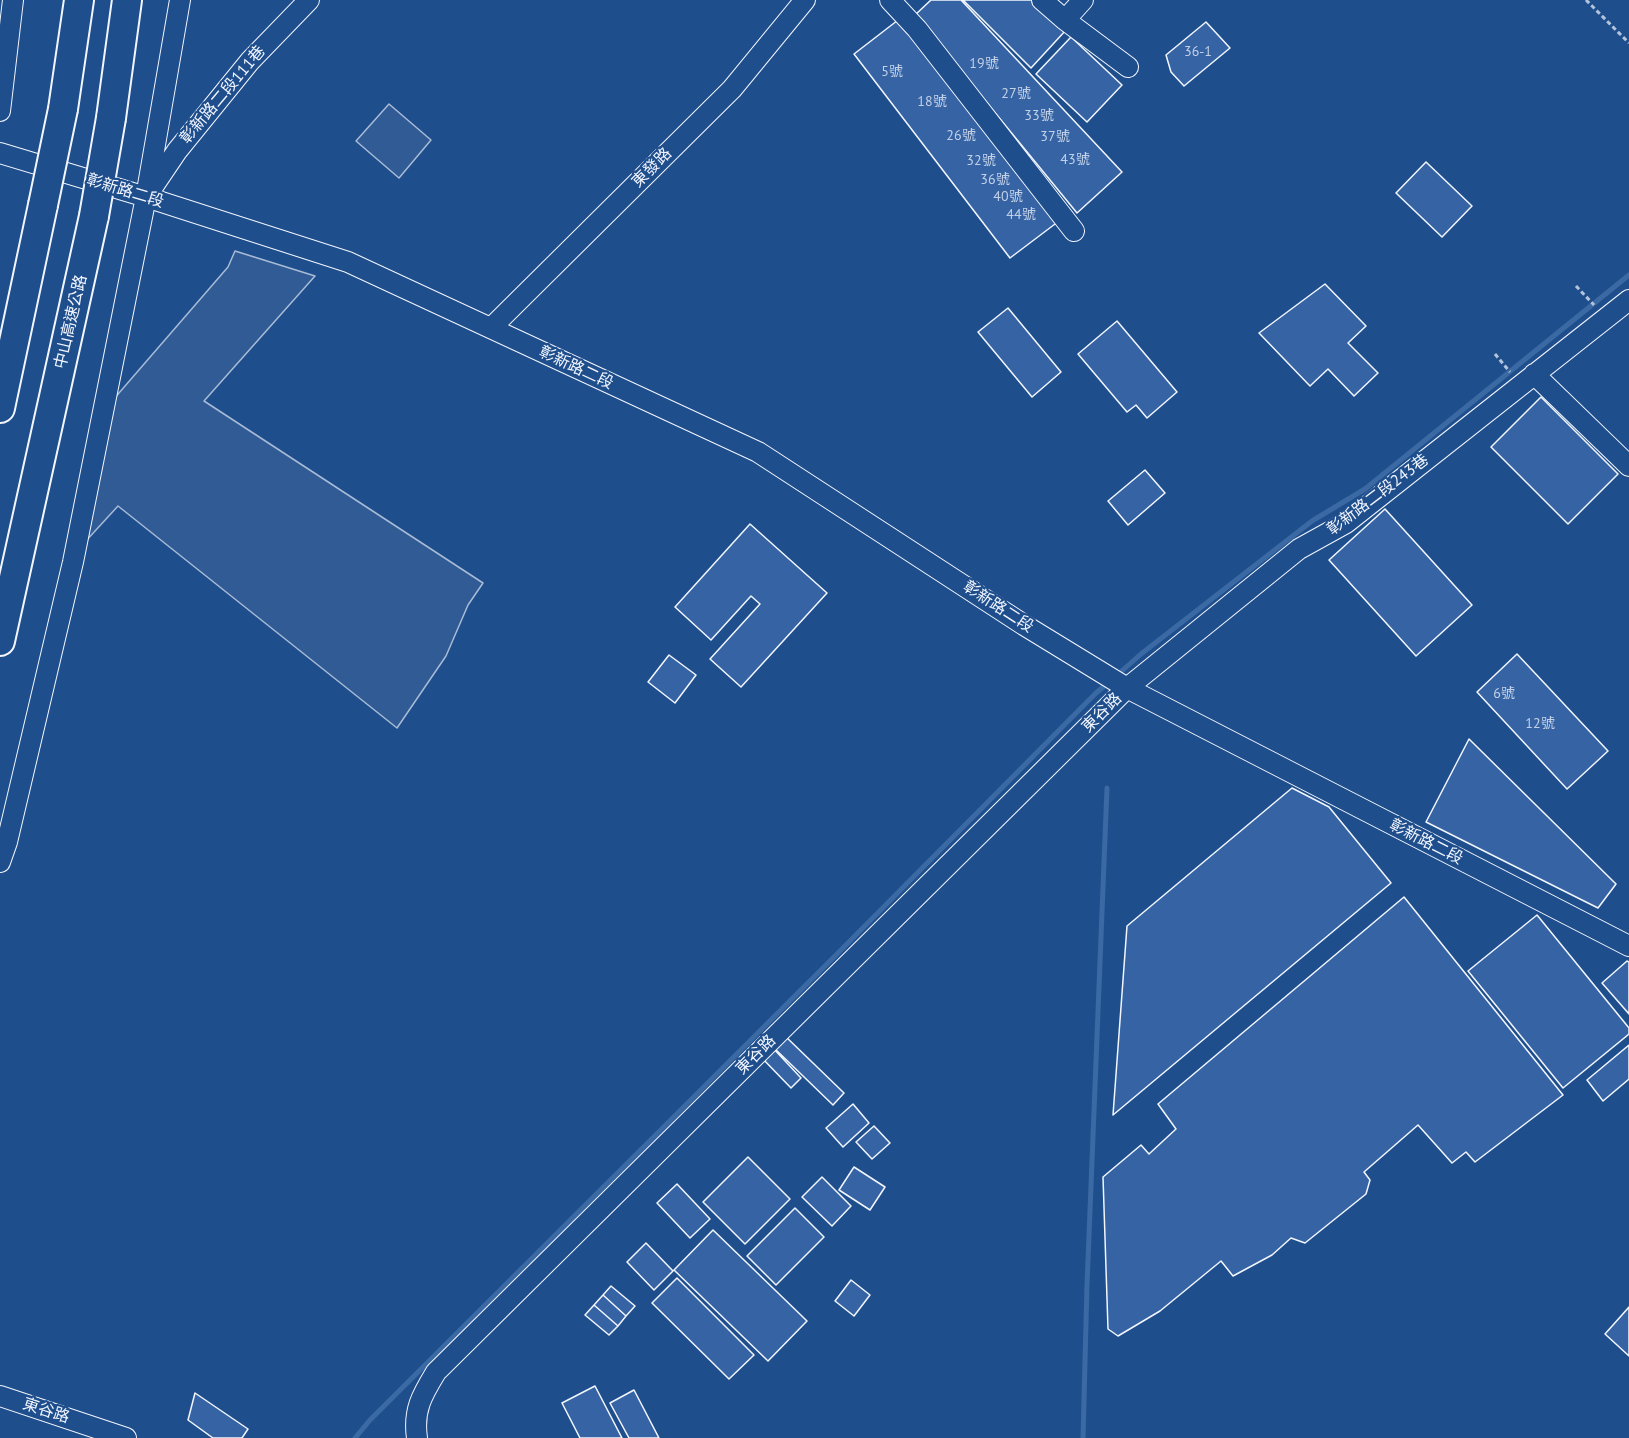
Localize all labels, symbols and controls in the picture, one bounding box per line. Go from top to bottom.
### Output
street label: 彰新路二段111巷 [176,42,270,148]
house number: 36-1 [1184,44,1212,60]
house number: 19號 [969,56,999,72]
house number: 5號 [881,64,903,80]
house number: 27號 [1001,86,1031,102]
house number: 18號 [917,94,947,110]
house number: 33號 [1024,108,1054,124]
house number: 26號 [946,128,976,144]
house number: 37號 [1040,129,1070,145]
street label: 東發路 [628,144,676,192]
house number: 43號 [1060,152,1090,168]
house number: 32號 [966,153,996,169]
street label: 彰新路二段 [84,170,166,212]
house number: 36號 [980,172,1010,188]
house number: 40號 [993,189,1023,205]
house number: 44號 [1006,207,1036,223]
street label: 中山高速公路 [51,273,91,371]
street label: 彰新路二段 [536,342,616,394]
street label: 彰新路二段243巷 [1323,451,1433,539]
street label: 彰新路二段 [959,577,1037,637]
house number: 6號 [1493,686,1515,702]
street label: 東谷路 [1078,689,1126,737]
house number: 12號 [1525,716,1555,732]
street label: 彰新路二段 [1386,815,1466,869]
street label: 東谷路 [732,1031,780,1079]
street label: 東谷路 [20,1394,72,1428]

